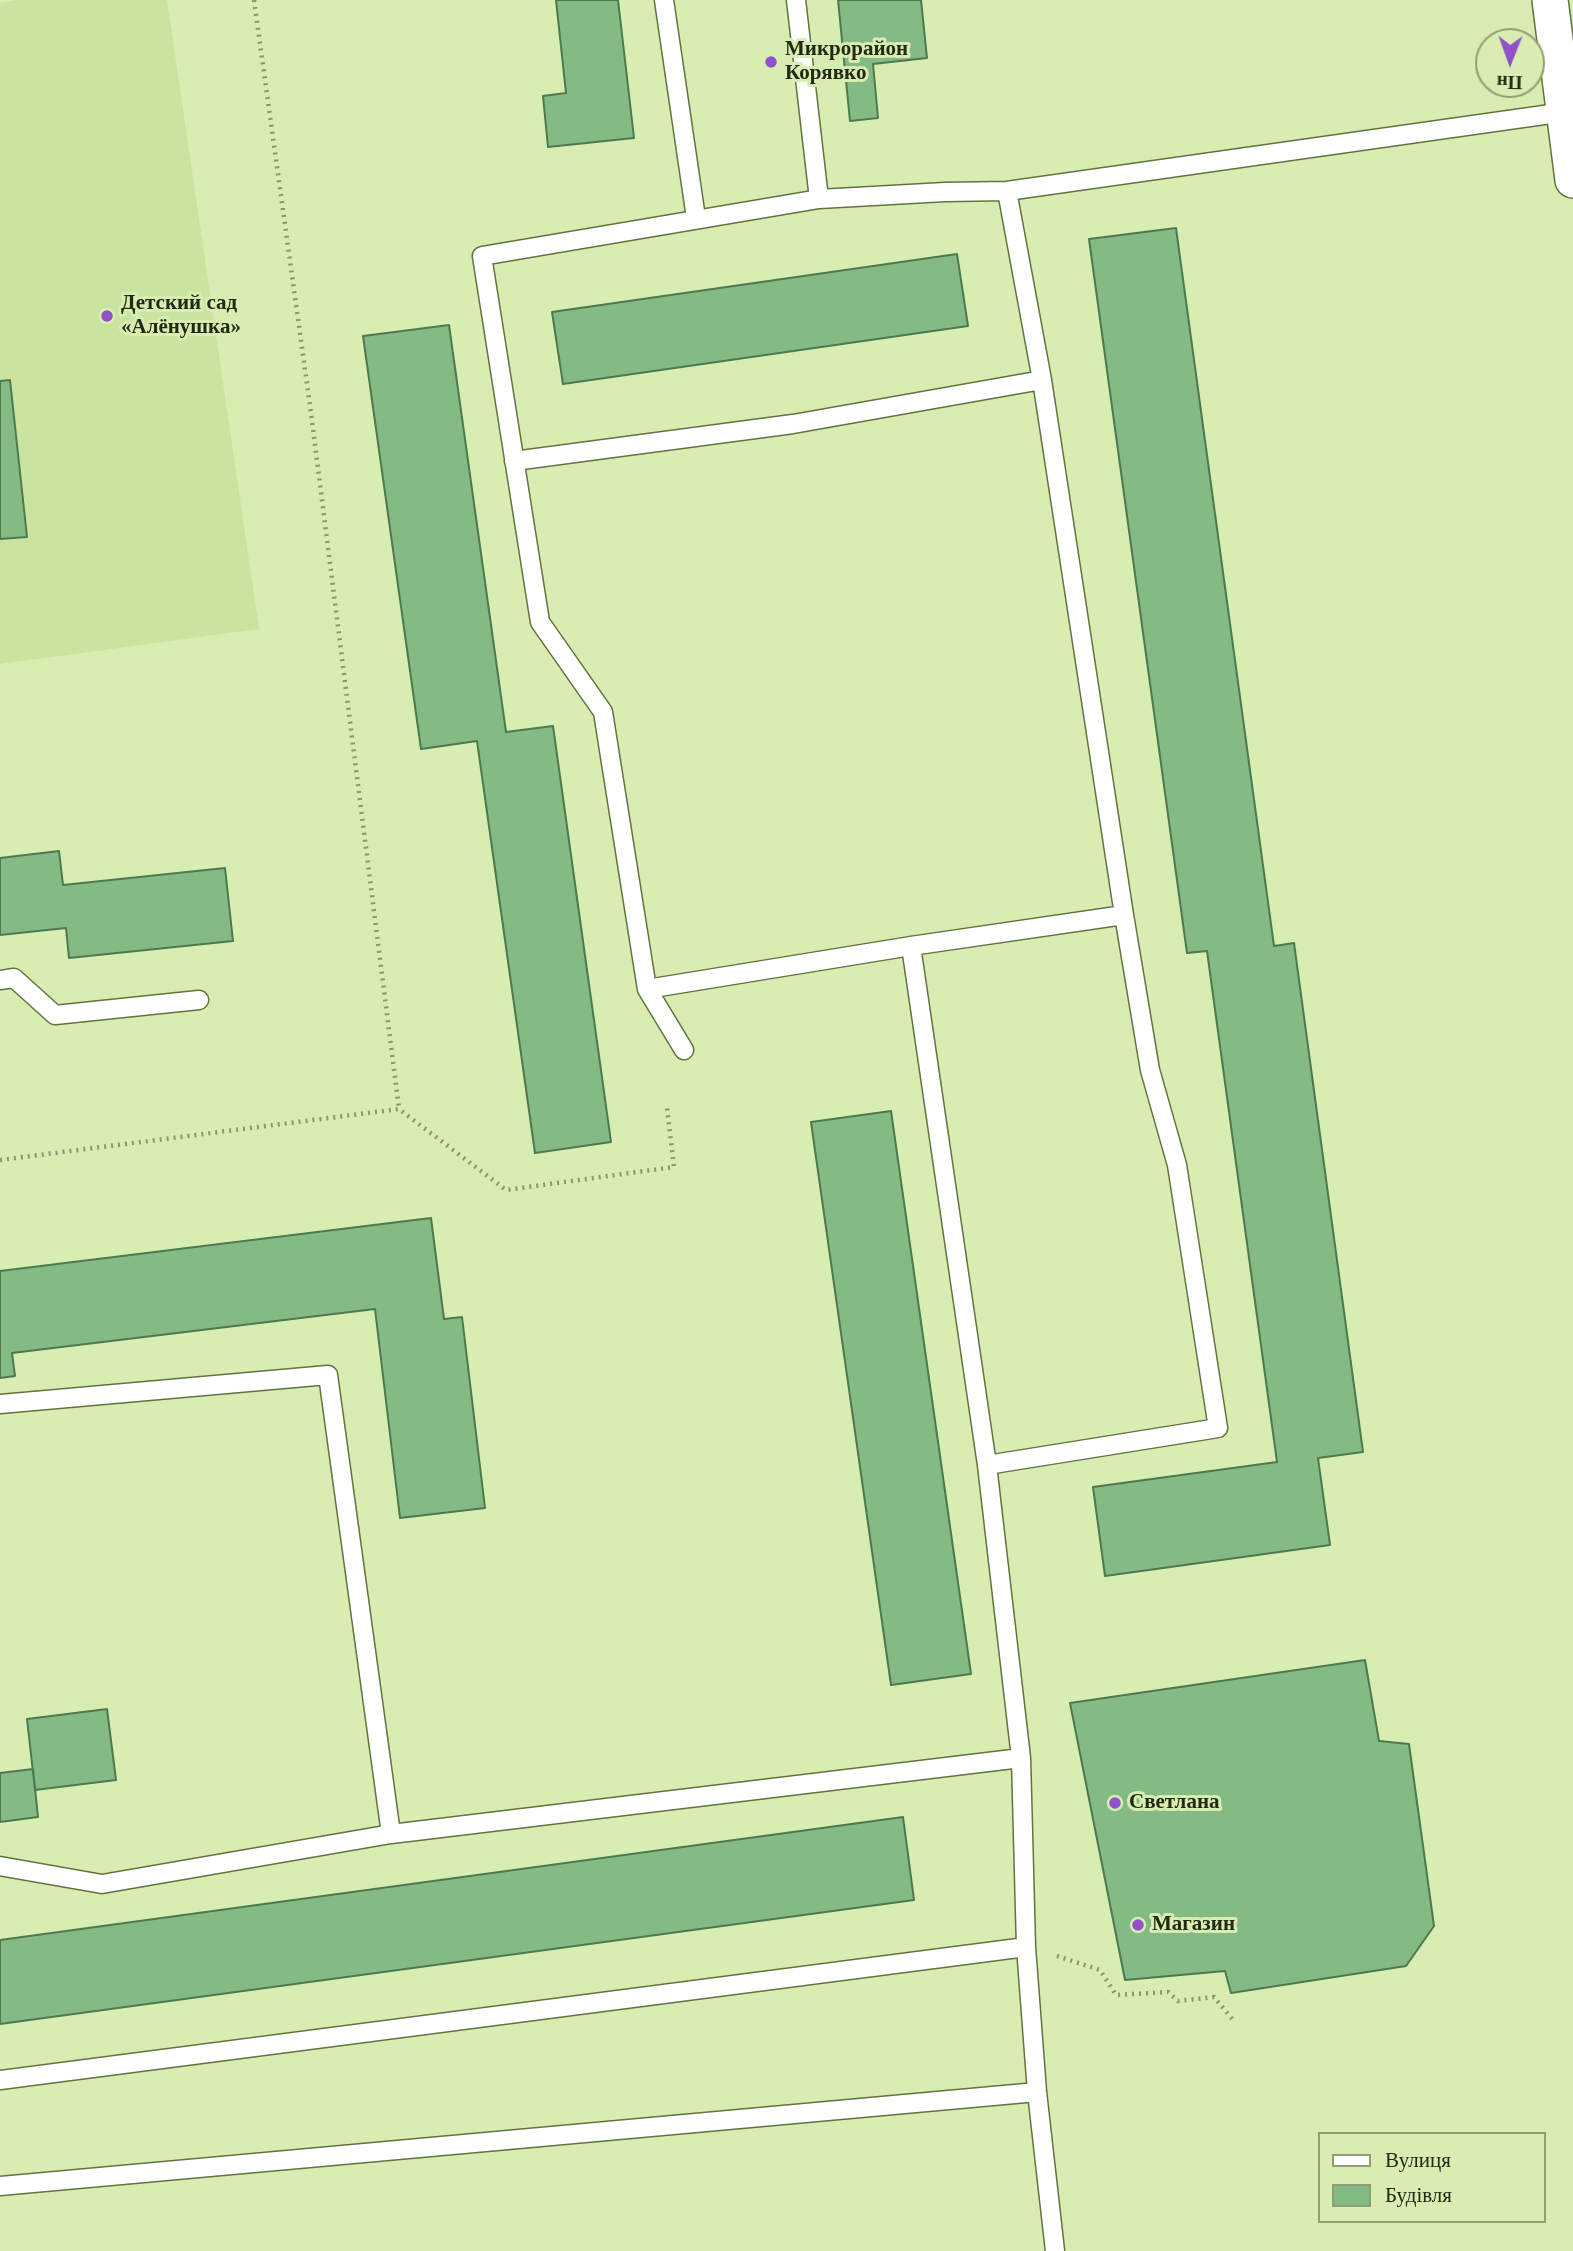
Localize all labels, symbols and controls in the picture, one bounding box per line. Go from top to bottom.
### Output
north arrow [1475,28,1545,98]
place label: Микрорайон Корявко [785,37,908,87]
marker: Микрорайон Корявко [763,54,779,70]
text: Пн [1497,72,1523,93]
place label: Детский сад «Алёнушка» [121,291,241,341]
marker: Детский сад «Алёнушка» [99,308,115,324]
place label: Светлана [1129,1790,1220,1816]
marker: Светлана [1107,1795,1123,1811]
place label: Магазин [1152,1912,1235,1938]
marker: Магазин [1130,1917,1146,1933]
legend [1318,2132,1545,2223]
text: Вулиця [1385,2148,1451,2172]
text: Будівля [1385,2183,1452,2207]

